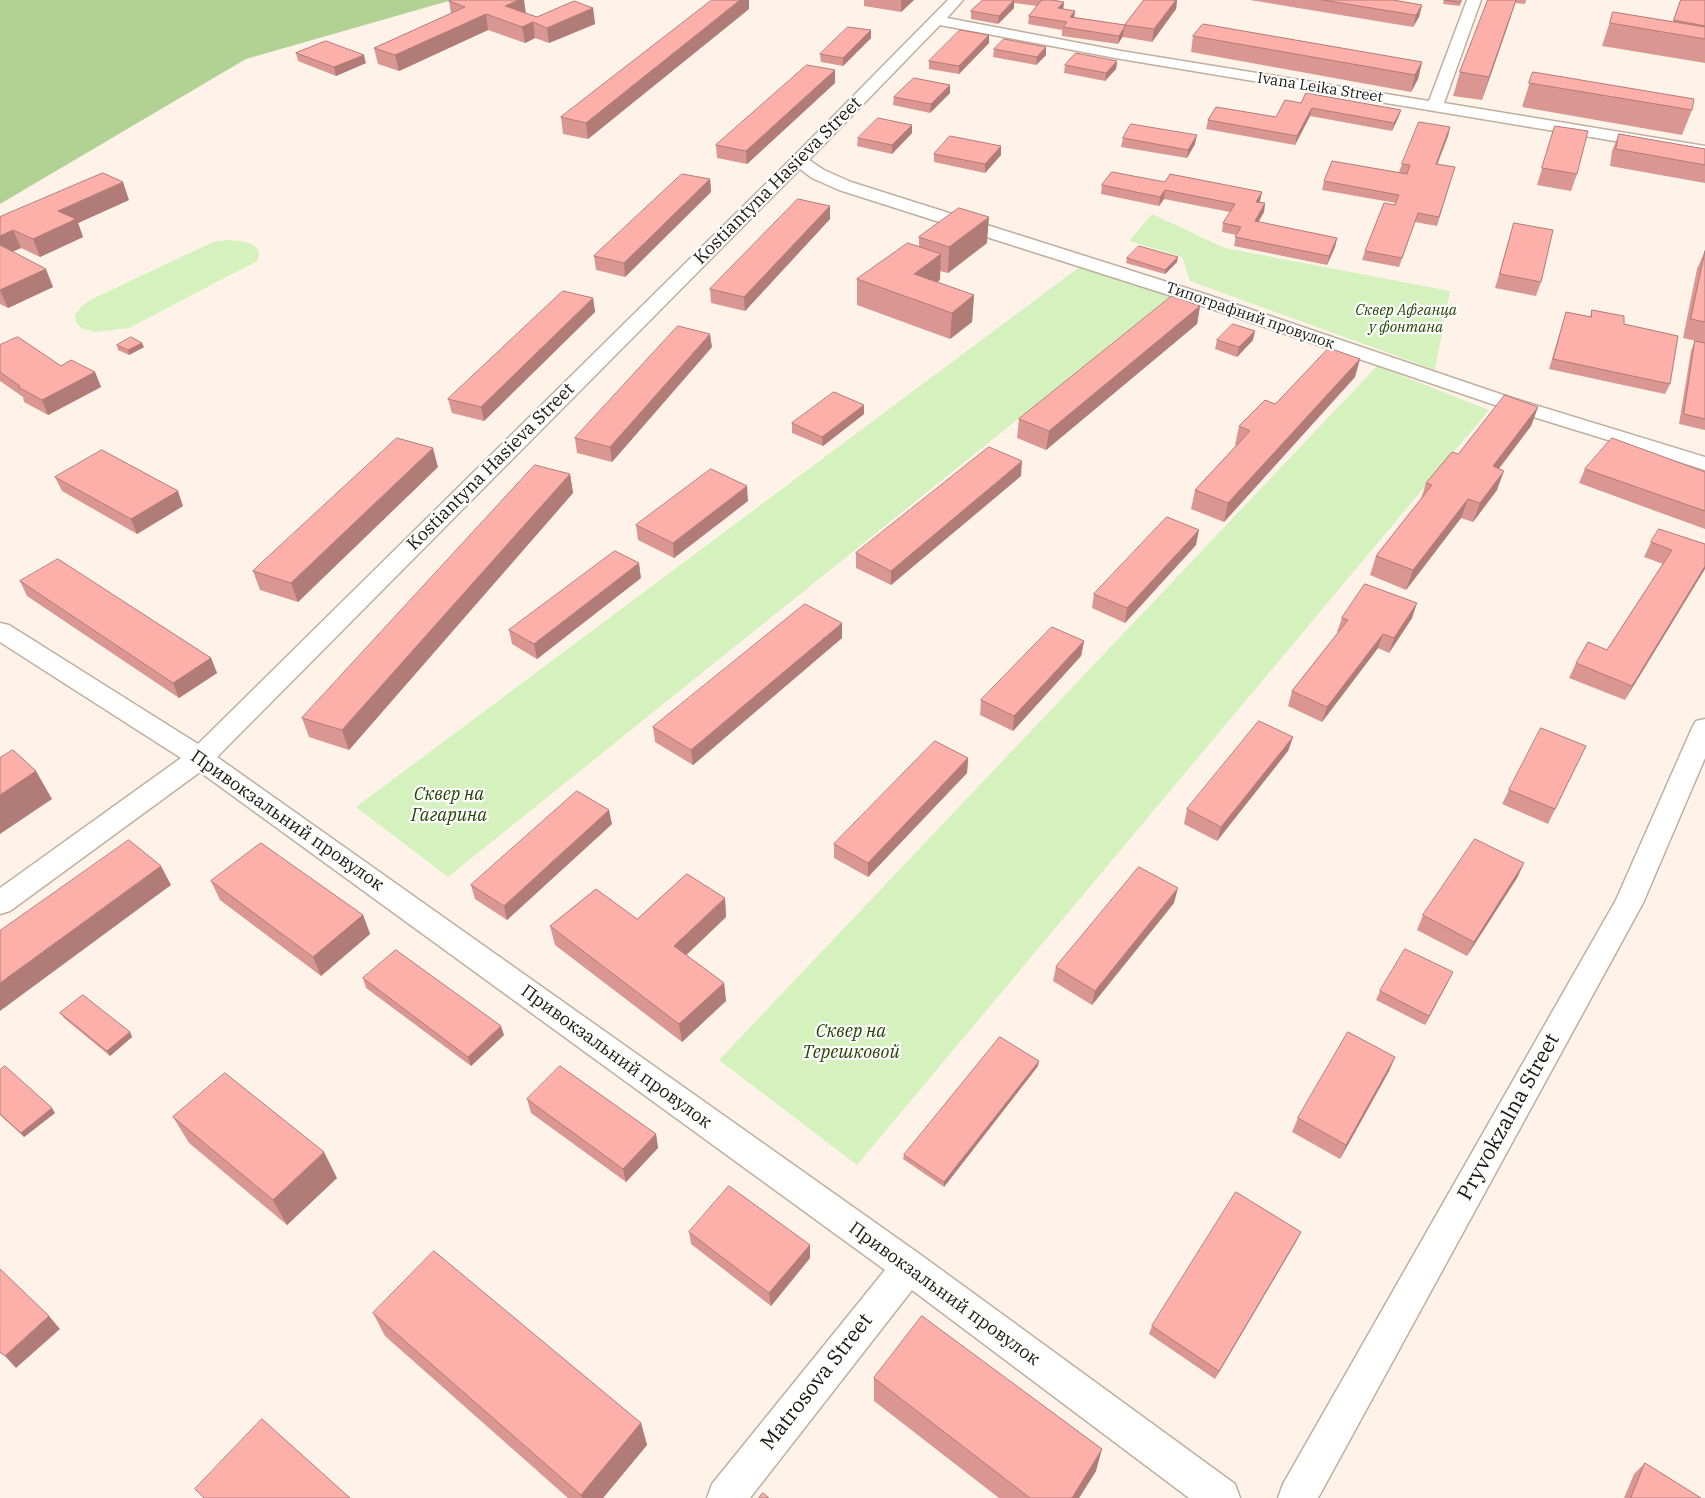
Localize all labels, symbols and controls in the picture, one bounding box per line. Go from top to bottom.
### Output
street label: Ivana Leika Street [1256,69,1384,107]
street label: Kostiantyna Hasieva Street [690,93,866,269]
street label: Типографний провулок [1163,279,1337,353]
park label: Сквер Афганца у фонтана [1355,302,1457,337]
street label: Kostiantyna Hasieva Street [403,379,579,555]
street label: Привокзальний провулок [186,746,388,896]
park label: Сквер на Гагарина [411,784,487,826]
street label: Привокзальний провулок [516,980,716,1134]
park label: Сквер на Терешковой [802,1021,900,1064]
street label: Pryvokzalna Street [1453,1029,1565,1205]
street label: Привокзальний провулок [844,1217,1044,1371]
street label: Matrosova Street [756,1309,878,1455]

